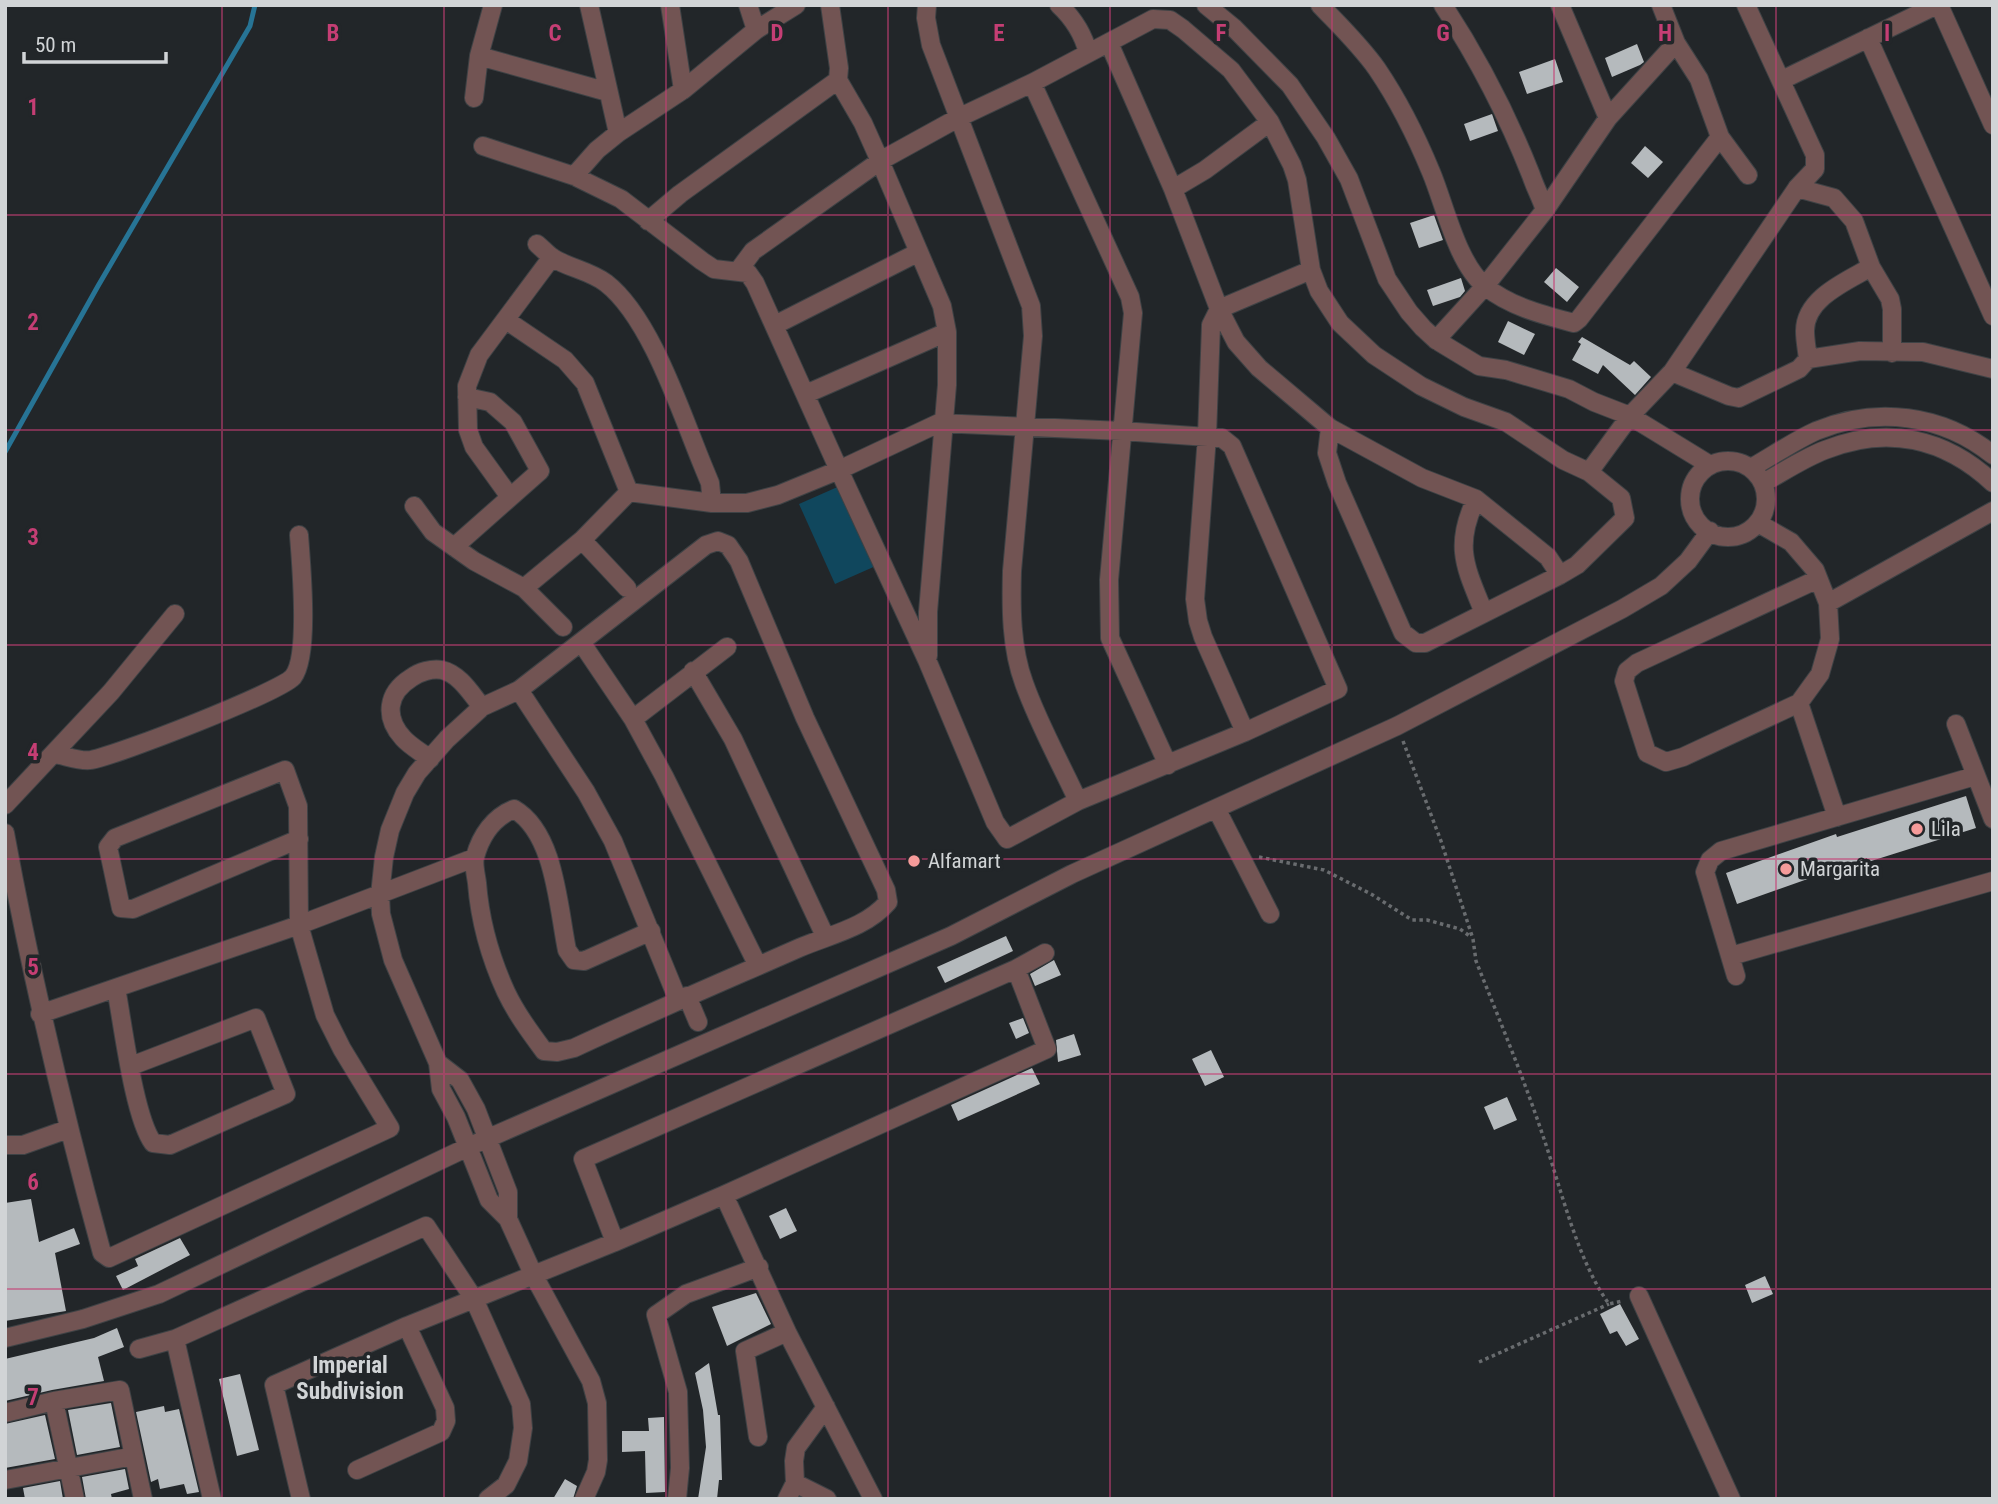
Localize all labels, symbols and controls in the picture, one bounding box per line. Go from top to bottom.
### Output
text: B [327,20,339,47]
text: C [548,20,562,47]
text: D [771,20,784,47]
text: E [993,20,1005,47]
text: F [1216,20,1227,47]
text: G [1436,20,1450,47]
text: H [1658,20,1672,47]
text: I [1884,20,1890,47]
scale bar [24,21,166,65]
text: 50 m [35,33,76,57]
text: 1 [27,94,39,121]
text: 2 [27,309,39,336]
text: 3 [27,524,39,551]
text: 4 [27,739,39,766]
place label: Lila [1931,817,1961,841]
marker: Lila [1909,821,1925,837]
place label: Alfamart [928,849,1001,873]
marker: Alfamart [906,853,922,869]
place label: Margarita [1800,857,1880,881]
marker: Margarita [1778,861,1794,877]
text: 5 [27,954,39,981]
text: 6 [27,1169,39,1196]
district label: Imperial Subdivision [296,1352,404,1405]
text: 7 [27,1384,39,1411]

